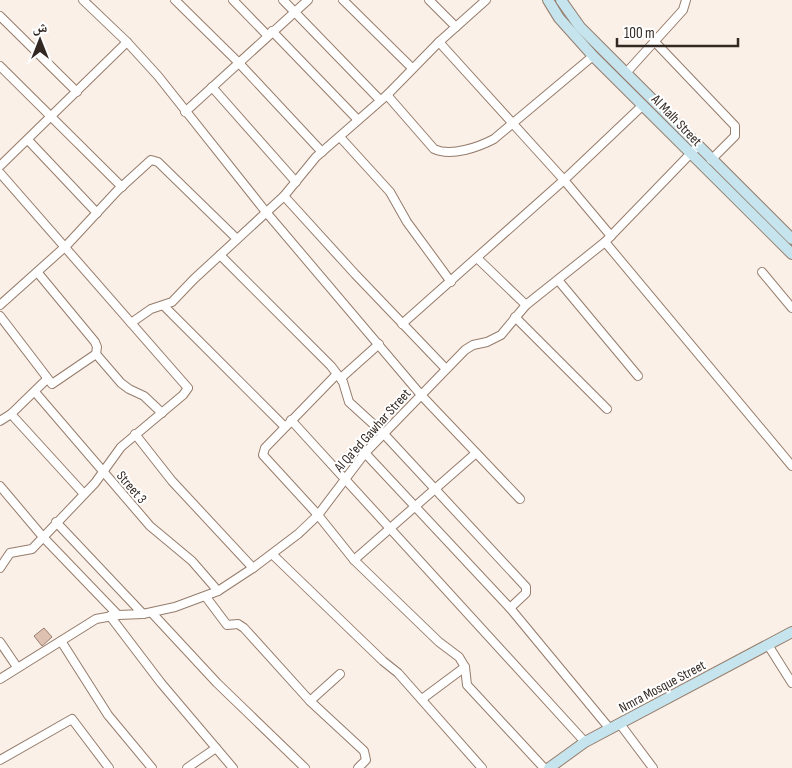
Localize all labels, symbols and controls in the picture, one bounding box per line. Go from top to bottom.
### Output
north arrow [15,15,65,65]
scale bar [617,15,738,47]
text: ش [33,19,48,36]
text: 100 m [624,24,655,43]
street label: Al Malh Street [647,90,705,150]
street label: Al Qa'ed Gawhar Street [330,385,414,476]
street label: Street 3 [113,468,150,507]
street label: Nmra Mosque Street [616,656,709,716]

